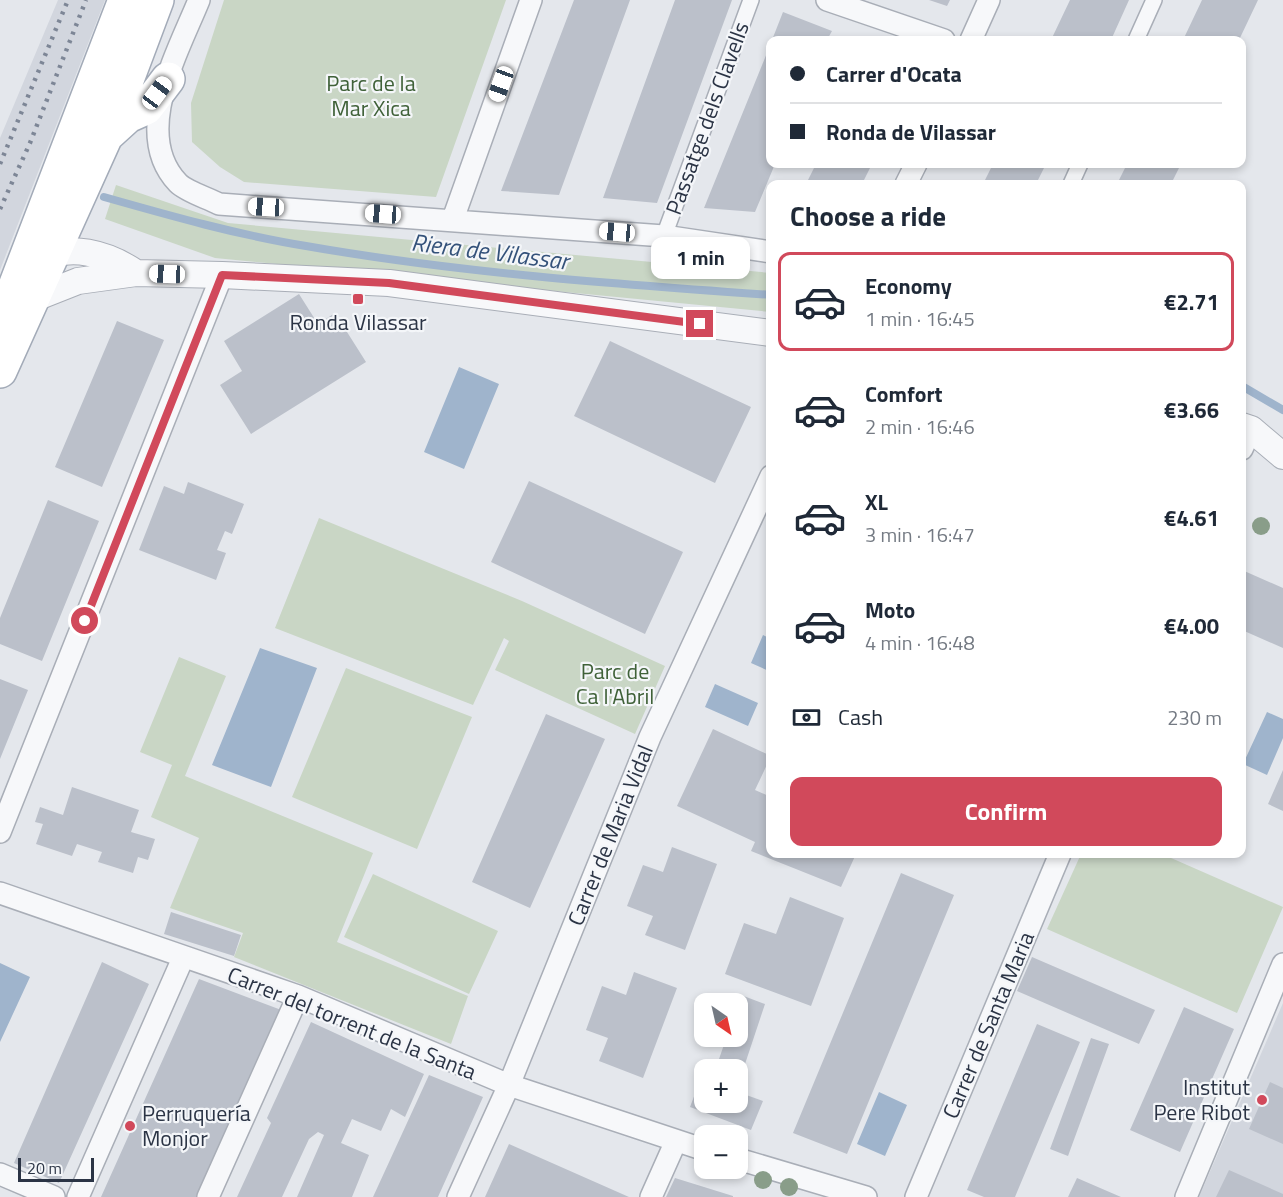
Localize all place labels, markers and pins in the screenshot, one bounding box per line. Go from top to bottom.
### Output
marker: Ronda Vilassar [351,292,365,306]
place label: Ronda Vilassar [289,305,427,339]
place label: Institut Pere Ribot [1153,1070,1250,1129]
marker: Institut Pere Ribot [1255,1093,1269,1107]
place label: Perruquería Monjor [142,1096,251,1155]
marker: Perruquería Monjor [123,1119,137,1133]

